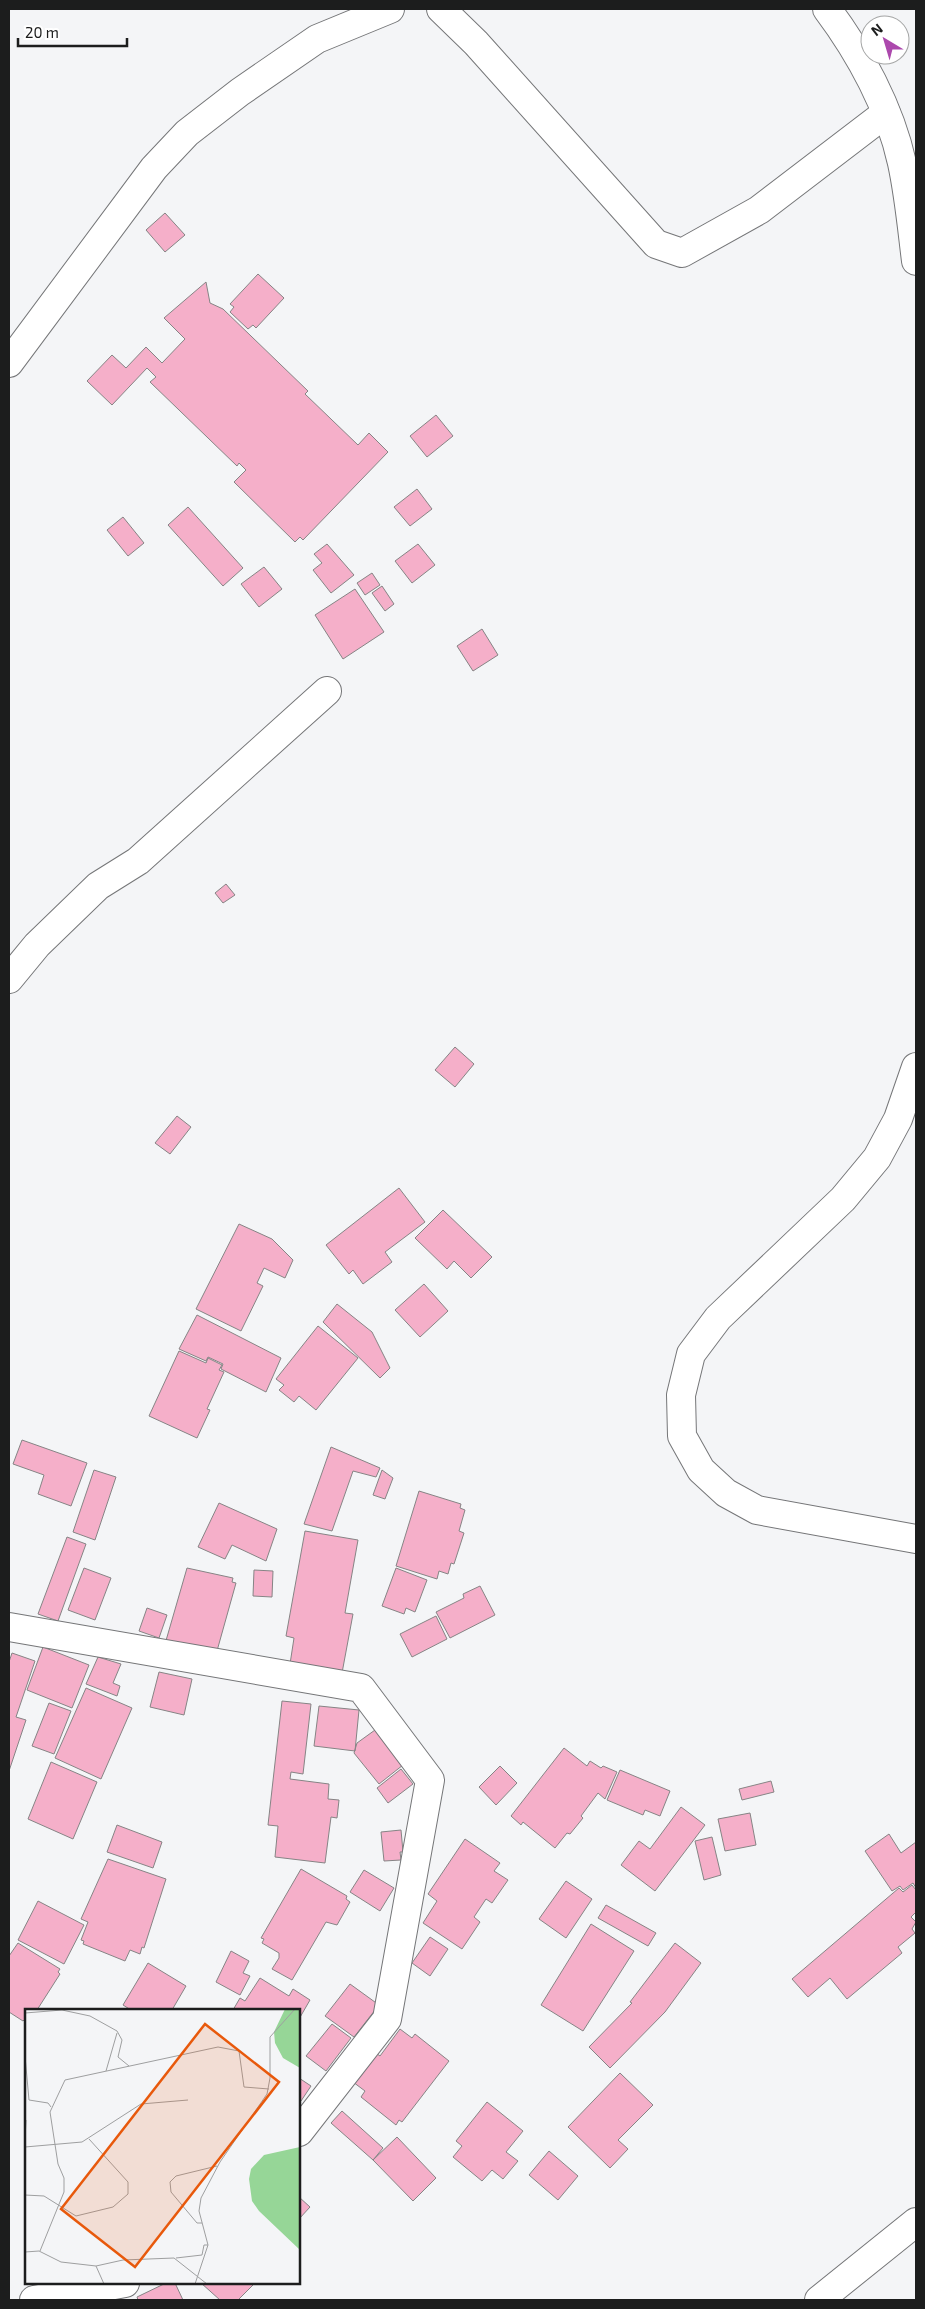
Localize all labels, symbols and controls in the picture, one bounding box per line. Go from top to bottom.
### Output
scale bar [18,15,126,47]
north arrow [860,15,910,65]
text: N [867,20,886,39]
text: 20 m [25,23,59,41]
inset map [25,2009,300,2284]

